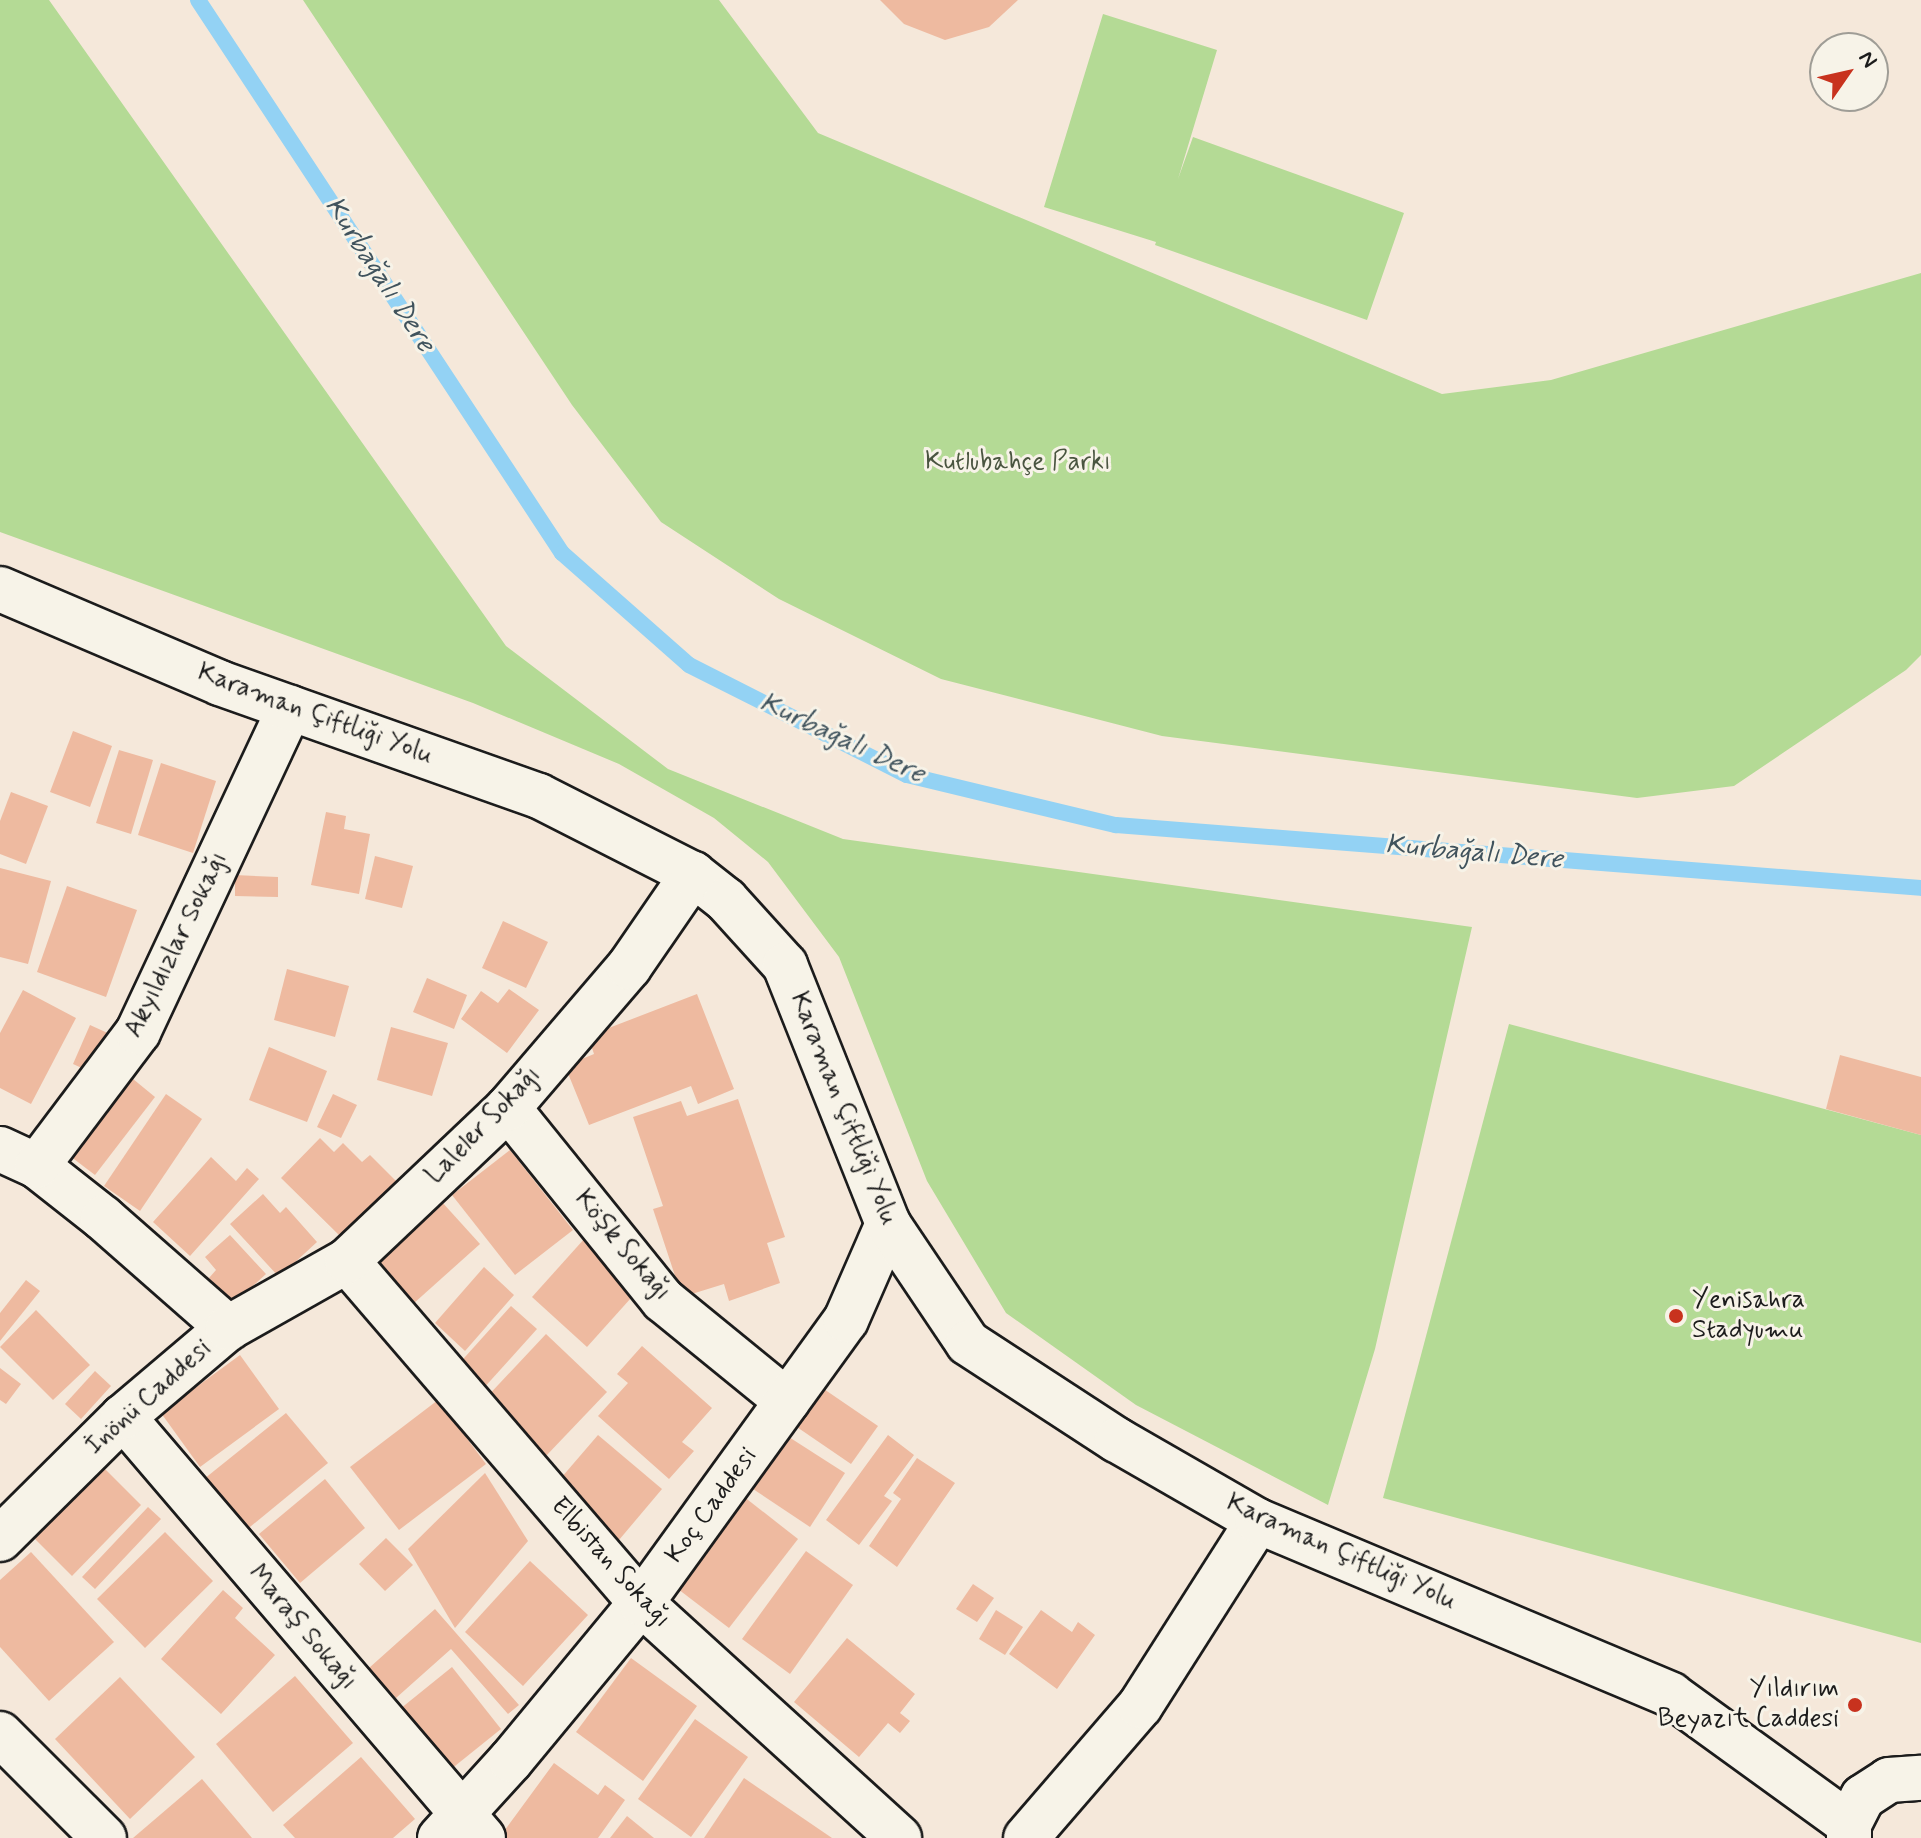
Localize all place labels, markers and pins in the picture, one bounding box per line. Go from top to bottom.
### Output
place label: Yenisahra Stadyumu [1692,1285,1805,1346]
marker: Yenisahra Stadyumu [1667,1307,1685,1325]
place label: Yıldırım Beyazıt Caddesi [1653,1674,1839,1736]
marker: Yıldırım Beyazıt Caddesi [1846,1696,1864,1714]

